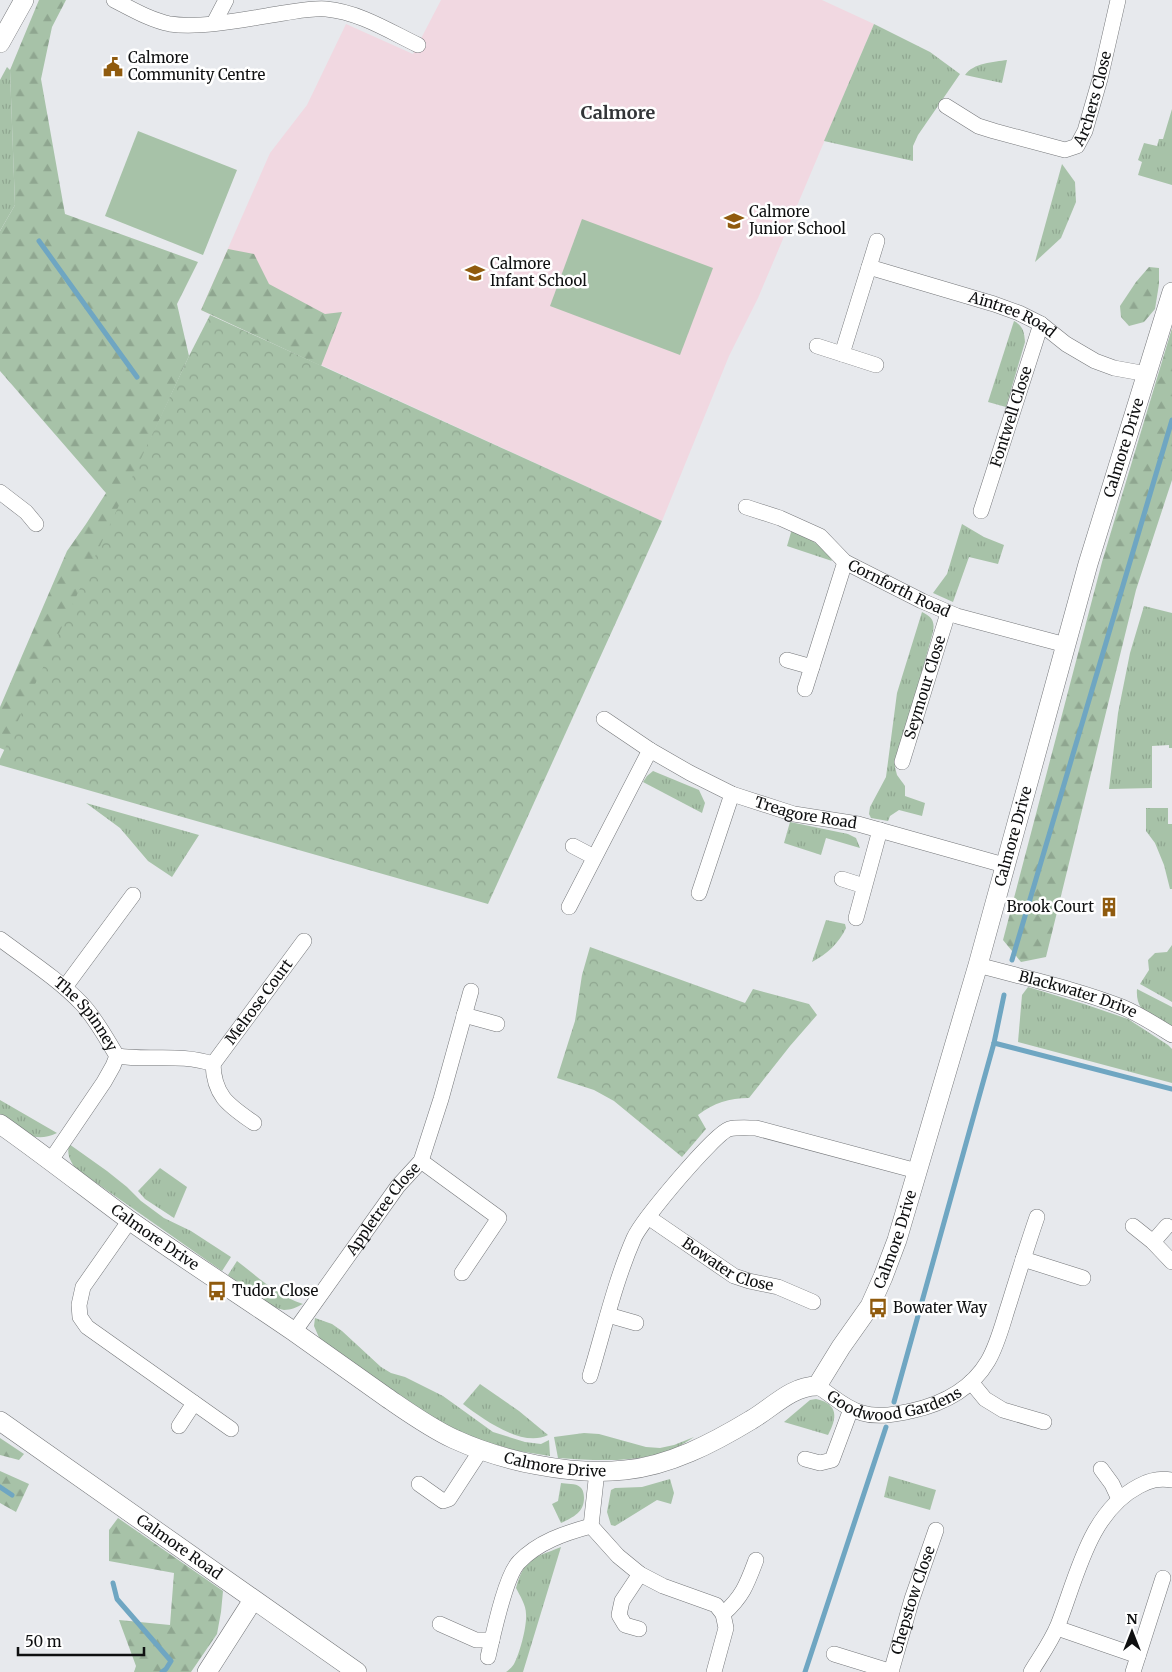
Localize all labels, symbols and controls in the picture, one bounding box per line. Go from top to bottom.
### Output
place label: Calmore Community Centre [128,48,265,84]
street label: Archers Close [1068,49,1115,150]
public building icon: Calmore Community Centre [102,56,124,78]
district label: Calmore [581,101,655,124]
place label: Calmore Junior School [748,202,846,238]
school or university icon: Calmore Junior School [723,210,745,232]
place label: Calmore Infant School [490,254,587,290]
school or university icon: Calmore Infant School [464,262,486,284]
street label: Aintree Road [966,287,1060,341]
street label: Fontwell Close [986,364,1036,469]
street label: Calmore Drive [1099,395,1148,500]
street label: Cornforth Road [845,555,953,621]
street label: Seymour Close [900,633,950,741]
street label: Calmore Drive [990,784,1036,888]
street label: Treagore Road [752,792,858,833]
building icon: Brook Court [1098,896,1120,918]
place label: Brook Court [1007,897,1094,916]
street label: Melrose Court [221,955,296,1048]
street label: Blackwater Drive [1017,966,1140,1022]
street label: The Spinney [50,973,122,1055]
street label: Appletree Close [341,1158,424,1260]
street label: Calmore Drive [869,1188,920,1292]
street label: Calmore Drive [107,1200,203,1274]
street label: Bowater Close [678,1233,775,1295]
bus stop icon: Tudor Close [206,1280,228,1302]
place label: Tudor Close [232,1281,318,1300]
bus stop icon: Bowater Way [867,1297,889,1319]
place label: Bowater Way [893,1298,988,1317]
street label: Goodwood Gardens [823,1378,965,1398]
text: Goodwood Gardens [823,1383,965,1425]
street label: Calmore Drive [502,1448,606,1480]
street label: Calmore Road [133,1510,226,1583]
street label: Chepstow Close [886,1543,939,1657]
north arrow [1107,1607,1157,1657]
text: N [1126,1610,1138,1628]
scale bar [18,1624,144,1656]
text: 50 m [25,1632,62,1651]

